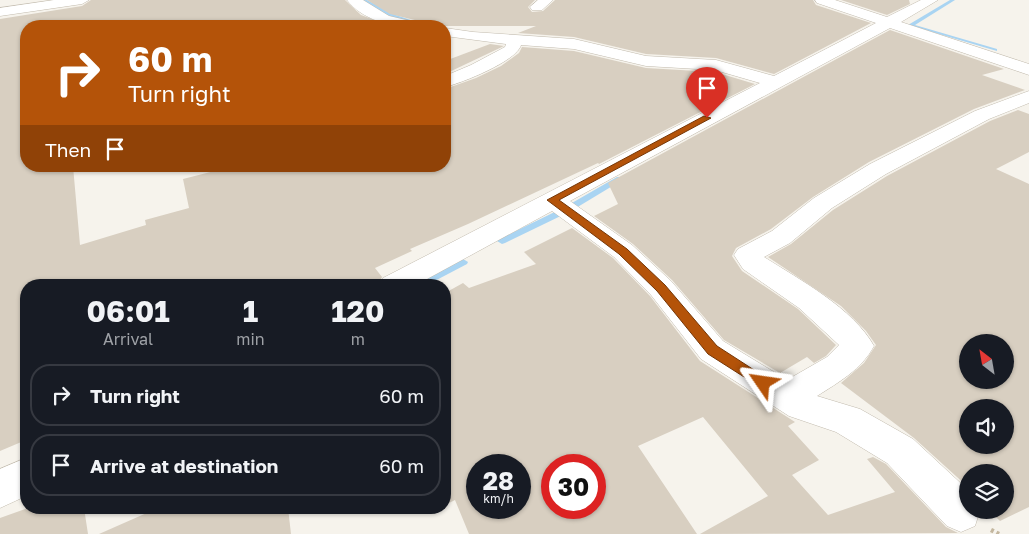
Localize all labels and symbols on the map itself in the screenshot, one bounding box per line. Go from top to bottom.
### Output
pin [686,67,728,118]
north arrow [959,334,1014,389]
position arrow [736,356,788,408]
speed limit sign: 30 [541,454,606,519]

